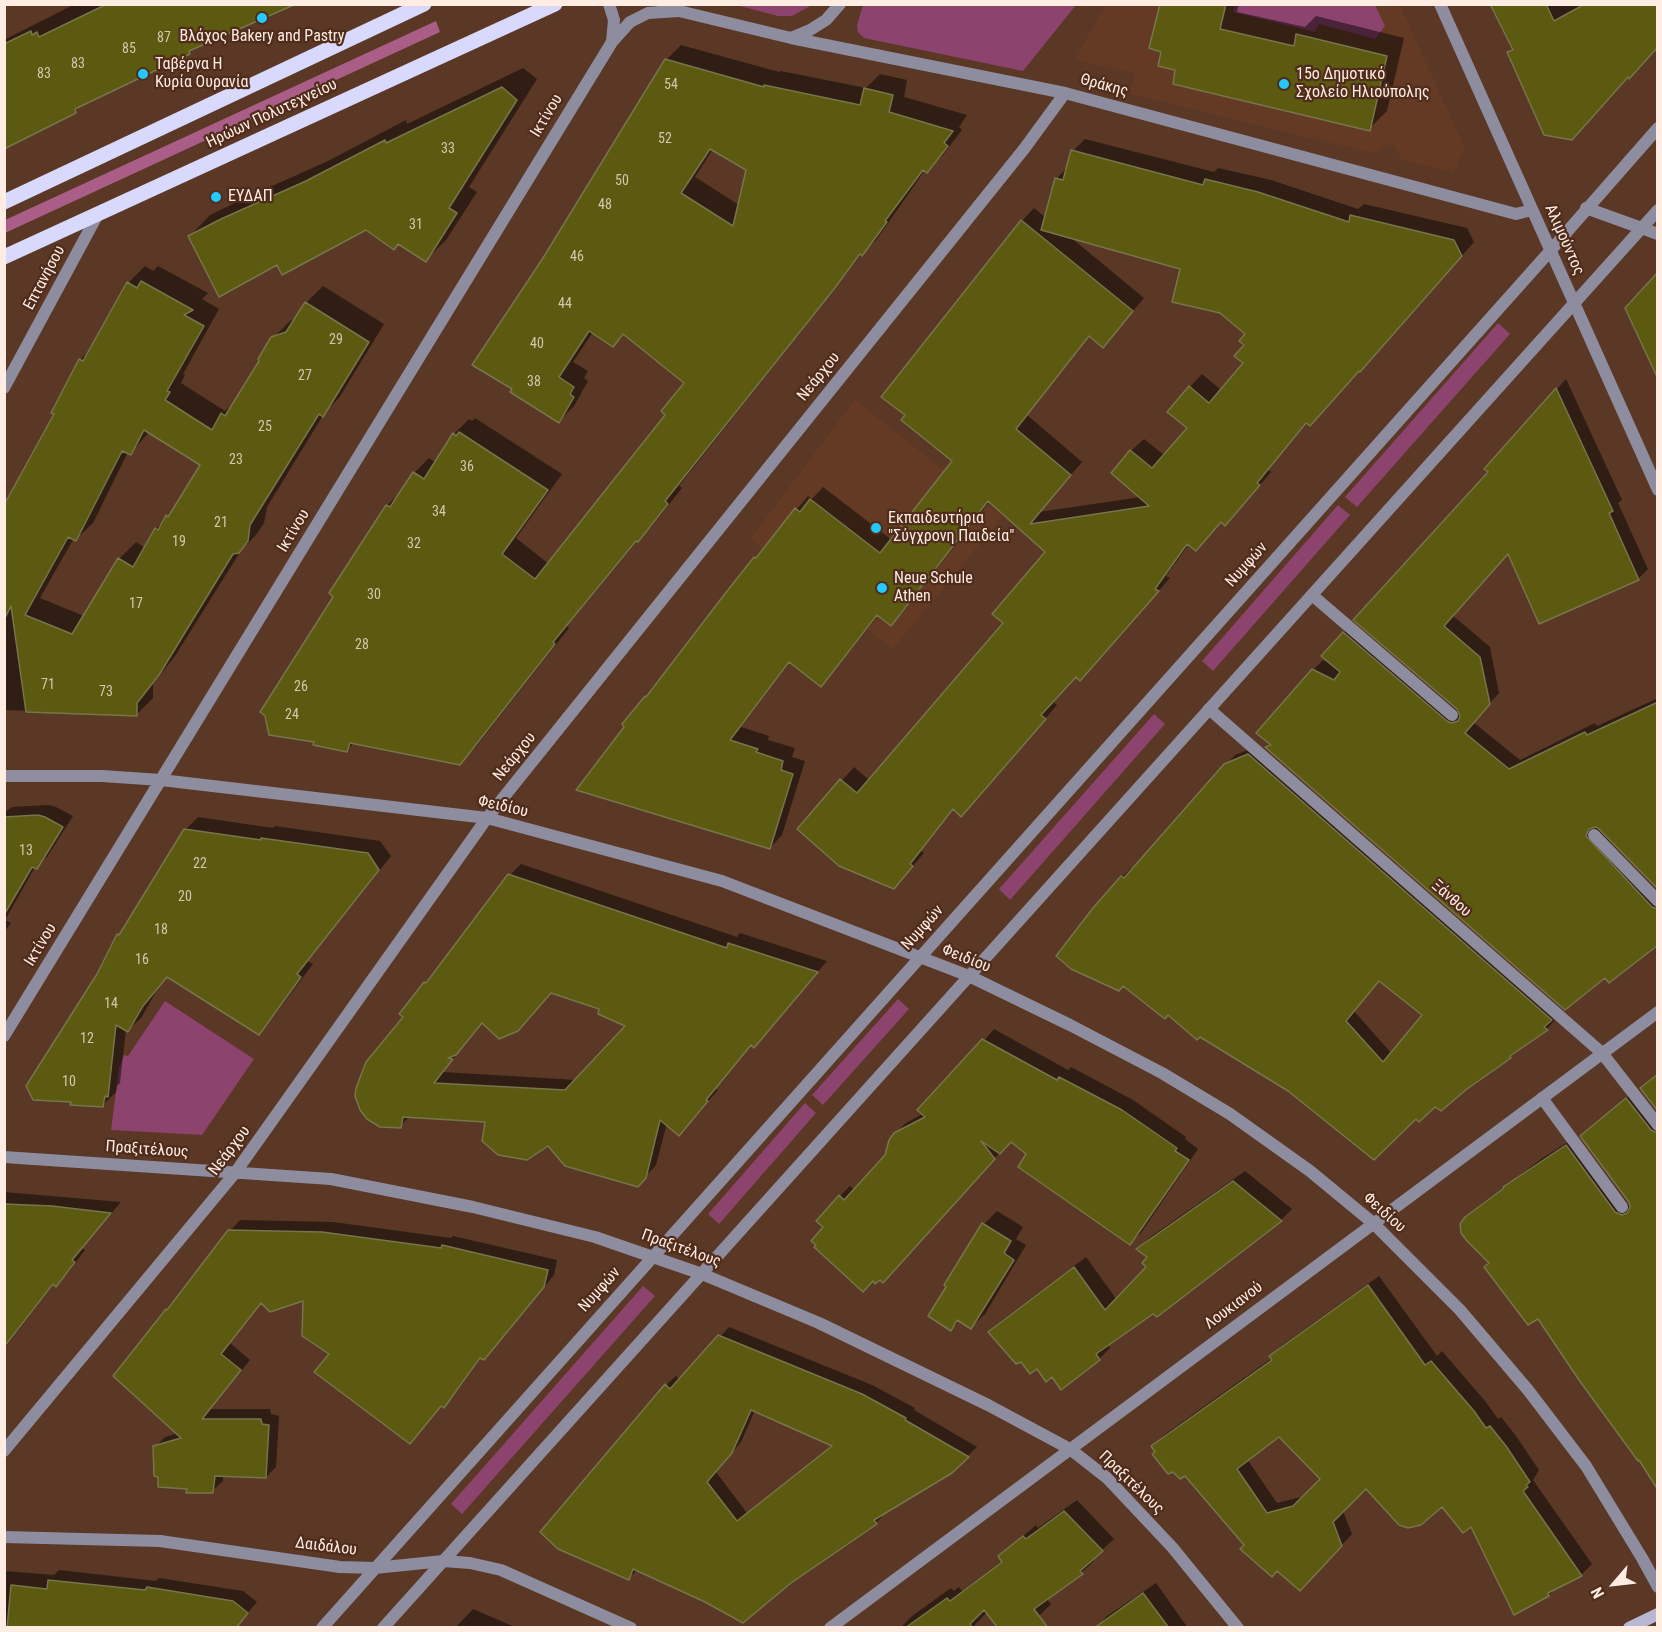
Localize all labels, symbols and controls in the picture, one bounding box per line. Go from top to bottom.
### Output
marker: Βλάχος Bakery and Pastry [255,11,269,25]
place label: Βλάχος Bakery and Pastry [179,27,345,47]
house number: 87 [157,30,171,46]
house number: 85 [122,41,136,57]
place label: Ταβέρνα Η Κυρία Ουρανία [155,55,248,93]
house number: 83 [71,56,85,72]
place label: 15ο Δημοτικό Σχολείο Ηλιούπολης [1296,65,1430,103]
house number: 83 [37,66,51,82]
marker: Ταβέρνα Η Κυρία Ουρανία [136,67,150,81]
street label: Θράκης [1078,70,1130,102]
street label: Ηρώων Πολυτεχνείου [204,75,340,153]
house number: 54 [664,77,678,93]
marker: 15ο Δημοτικό Σχολείο Ηλιούπολης [1277,77,1291,91]
street label: Ικτίνου [527,91,567,141]
house number: 52 [658,131,672,147]
house number: 33 [441,141,455,157]
house number: 50 [615,173,629,189]
place label: ΕΥΔΑΠ [228,187,273,207]
marker: ΕΥΔΑΠ [209,190,223,204]
house number: 48 [598,197,612,213]
street label: Αλιμούντος [1540,202,1588,278]
house number: 31 [409,217,423,233]
street label: Επτανήσου [20,243,70,313]
house number: 46 [570,249,584,265]
house number: 44 [558,296,572,312]
house number: 29 [329,332,343,348]
house number: 40 [530,336,544,352]
street label: Νεάρχου [794,349,844,405]
house number: 27 [298,368,312,384]
house number: 38 [527,374,541,390]
house number: 25 [258,419,272,435]
house number: 23 [229,452,243,468]
house number: 36 [460,459,474,475]
house number: 34 [432,504,446,520]
street label: Ικτίνου [274,506,314,556]
place label: Εκπαιδευτήρια "Σύγχρονη Παιδεία" [888,509,1014,547]
house number: 21 [214,515,228,531]
marker: Εκπαιδευτήρια "Σύγχρονη Παιδεία" [869,521,883,535]
house number: 19 [172,534,186,550]
house number: 32 [407,536,421,552]
street label: Νυμφών [1222,539,1272,591]
place label: Neue Schule Athen [894,569,973,607]
marker: Neue Schule Athen [875,581,889,595]
house number: 30 [367,587,381,603]
house number: 17 [129,596,143,612]
house number: 28 [355,637,369,653]
house number: 71 [41,677,55,693]
house number: 26 [294,679,308,695]
house number: 73 [99,684,113,700]
house number: 24 [285,707,299,723]
street label: Νεάρχου [490,729,540,785]
street label: Φειδίου [476,792,530,822]
house number: 13 [19,843,33,859]
house number: 22 [193,856,207,872]
street label: Ξάνθου [1427,877,1475,921]
house number: 20 [178,889,192,905]
street label: Νυμφών [898,902,948,954]
street label: Ικτίνου [21,920,61,970]
house number: 18 [154,922,168,938]
street label: Φειδίου [939,941,993,977]
house number: 16 [135,952,149,968]
house number: 14 [104,996,118,1012]
house number: 12 [80,1031,94,1047]
house number: 10 [62,1074,76,1090]
street label: Νεάρχου [205,1122,255,1180]
street label: Πραξιτέλους [105,1138,189,1162]
street label: Φειδίου [1359,1189,1409,1237]
street label: Πραξιτέλους [639,1226,723,1272]
street label: Νυμφών [575,1264,625,1316]
street label: Λουκιανού [1201,1278,1267,1334]
street label: Πραξιτέλους [1094,1447,1168,1519]
street label: Δαιδάλου [294,1534,358,1560]
north arrow [1584,1554,1644,1614]
text: N [1587,1584,1608,1601]

